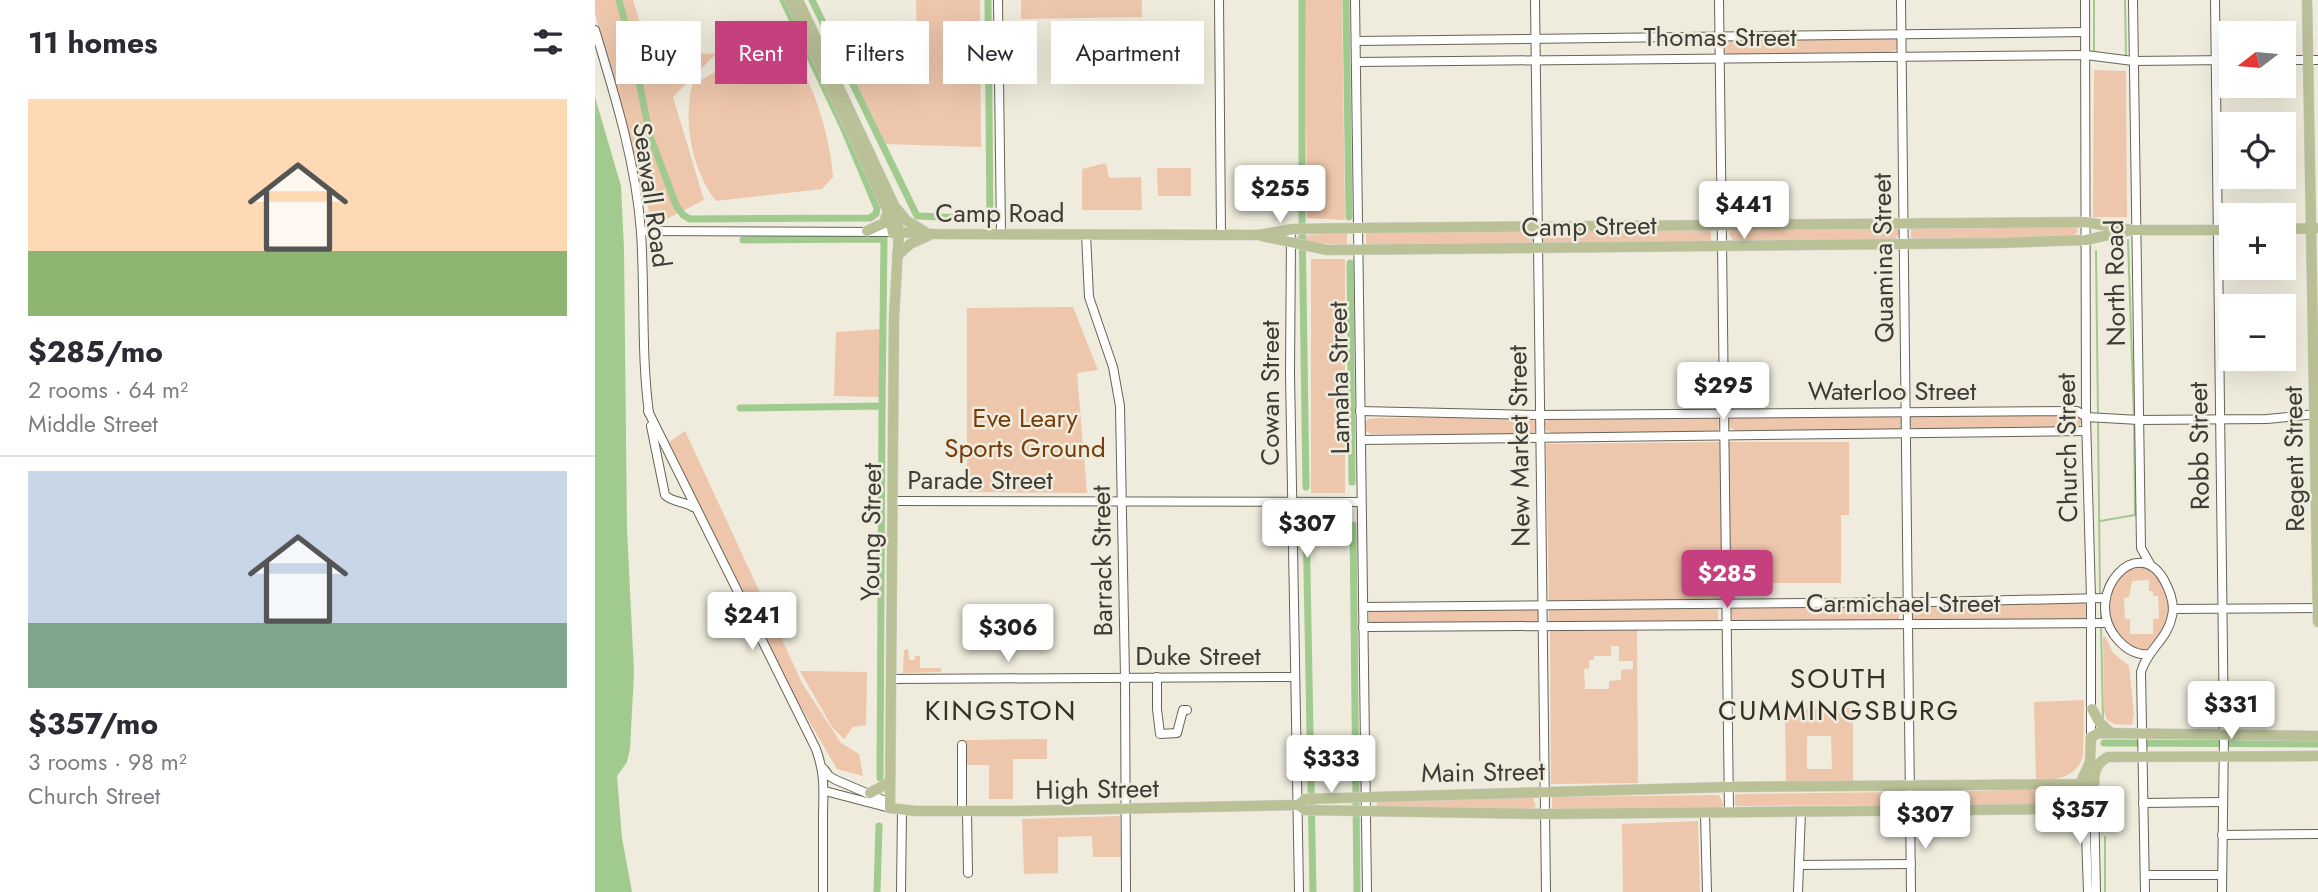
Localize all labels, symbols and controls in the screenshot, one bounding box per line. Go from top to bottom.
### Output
street label: Thomas Street [1643,18,1797,56]
text: 11 homes [28,21,158,64]
chip: Buy [616,21,701,84]
chip: Rent [715,21,807,84]
chip: Filters [821,21,929,84]
chip: New [943,21,1037,84]
chip: Apartment [1051,21,1204,84]
north arrow [2219,21,2296,98]
map controls [2219,21,2296,371]
icon: filters [529,23,567,61]
button: locate [2219,112,2296,189]
street label: Seawall Road [623,120,681,270]
icon: home [235,144,361,270]
pin: $255 [1239,166,1321,225]
text: $255 [1250,171,1310,205]
street label: Quamina Street [1863,172,1903,343]
pin: $441 [1703,182,1785,241]
text: $441 [1715,187,1773,221]
street label: Camp Road [935,194,1065,232]
button: + [2219,203,2296,280]
street label: Camp Street [1521,206,1658,246]
street label: North Road [2095,219,2135,347]
button: − [2219,294,2296,371]
street label: Lamaha Street [1319,300,1359,455]
street label: Cowan Street [1251,320,1289,466]
text: $285/mo [28,330,163,373]
street label: New Market Street [1498,344,1540,547]
pin: $295 [1682,362,1764,422]
text: $295 [1693,368,1753,402]
street label: Waterloo Street [1808,372,1977,410]
street label: Church Street [2047,372,2087,523]
text: 2 rooms · 64 m² [28,373,188,407]
street label: Robb Street [2179,381,2219,510]
street label: Regent Street [2274,385,2314,532]
park label: Eve Leary Sports Ground [944,399,1106,467]
text: Middle Street [28,407,158,441]
street label: Parade Street [907,461,1053,499]
street label: Young Street [851,462,891,601]
street label: Barrack Street [1082,484,1122,637]
pin: $307 [1266,500,1348,560]
text: $307 [1278,506,1336,540]
icon: home [235,516,361,642]
pin: $285 [1686,550,1768,610]
text: $285 [1698,556,1756,590]
street label: Carmichael Street [1806,584,2001,622]
pin: $241 [711,592,793,652]
text: $241 [723,598,781,632]
pin: $306 [967,604,1049,664]
text: $306 [978,610,1038,644]
street label: Duke Street [1135,637,1262,675]
district label: SOUTH CUMMINGSBURG [1718,658,1960,731]
pin: $331 [2190,682,2272,741]
text: $331 [2204,687,2258,721]
district label: KINGSTON [925,690,1077,731]
text: $357/mo [28,702,158,745]
pin: $333 [1290,736,1372,795]
text: $333 [1302,741,1360,775]
text: 3 rooms · 98 m² [28,745,187,779]
street label: Main Street [1421,752,1546,792]
street label: High Street [1035,769,1160,809]
text: Church Street [28,779,160,813]
pin: $357 [2039,786,2121,846]
pin: $307 [1884,792,1966,851]
text: $357 [2051,792,2109,826]
text: $307 [1896,797,1954,831]

